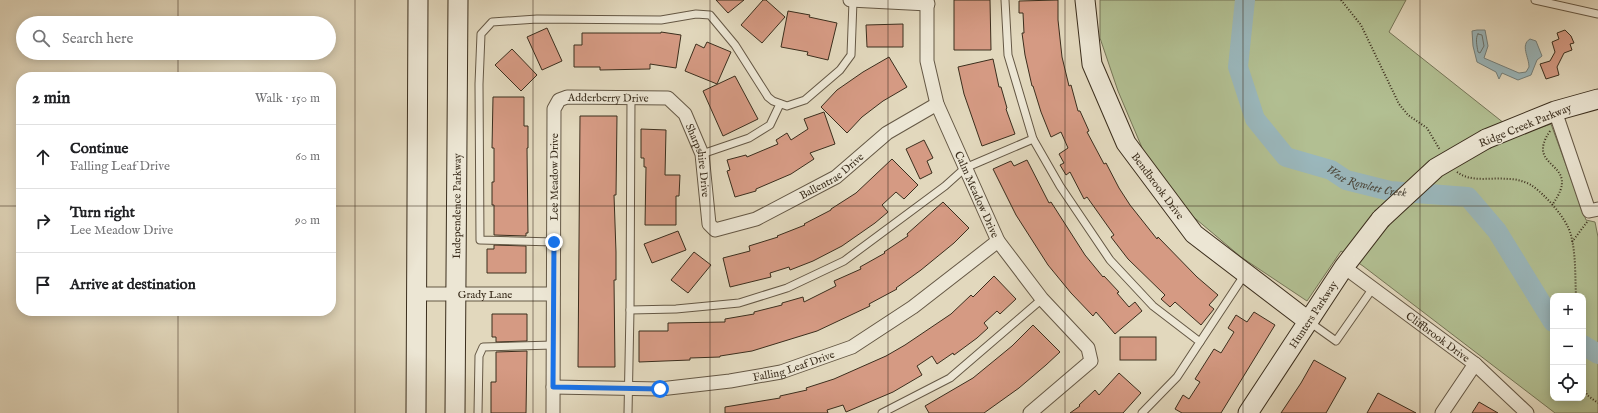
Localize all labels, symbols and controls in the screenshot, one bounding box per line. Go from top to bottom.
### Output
search box [16,16,336,60]
icon: search [30,27,52,49]
text: Search here [62,29,133,48]
text: 2 min [32,88,70,109]
text: Walk · 150 m [255,90,320,107]
street label: Adderberry Drive [567,91,649,106]
street label: Ridge Creek Parkway [1477,101,1574,151]
street label: Sharpshire Drive [682,122,712,198]
street label: Lee Meadow Drive [548,133,562,221]
text: Continue [70,139,128,158]
icon: ahead [32,146,54,168]
text: 60 m [295,148,320,165]
street label: Calm Meadow Drive [951,149,1002,240]
street label: Ballentrae Drive [797,150,867,203]
street label: Bendbrook Drive [1128,150,1187,223]
street label: Independence Parkway [450,153,465,259]
text: Falling Leaf Drive [70,158,170,175]
water label: West Rowlett Creek [1323,162,1407,200]
text: Turn right [70,203,135,222]
icon: right [32,210,54,232]
text: 90 m [295,212,320,229]
text: Lee Meadow Drive [70,222,173,239]
route end [545,233,563,251]
icon: arrive [32,274,54,296]
text: Arrive at destination [70,275,196,294]
street label: Hunters Parkway [1286,278,1341,351]
street label: Grady Lane [458,288,512,302]
map controls [1550,293,1586,401]
button: + [1550,293,1586,329]
street label: Cliffbrook Drive [1403,309,1472,366]
button: − [1550,329,1586,365]
street label: Falling Leaf Drive [752,348,837,385]
button: locate [1550,365,1586,401]
route start [651,380,669,398]

